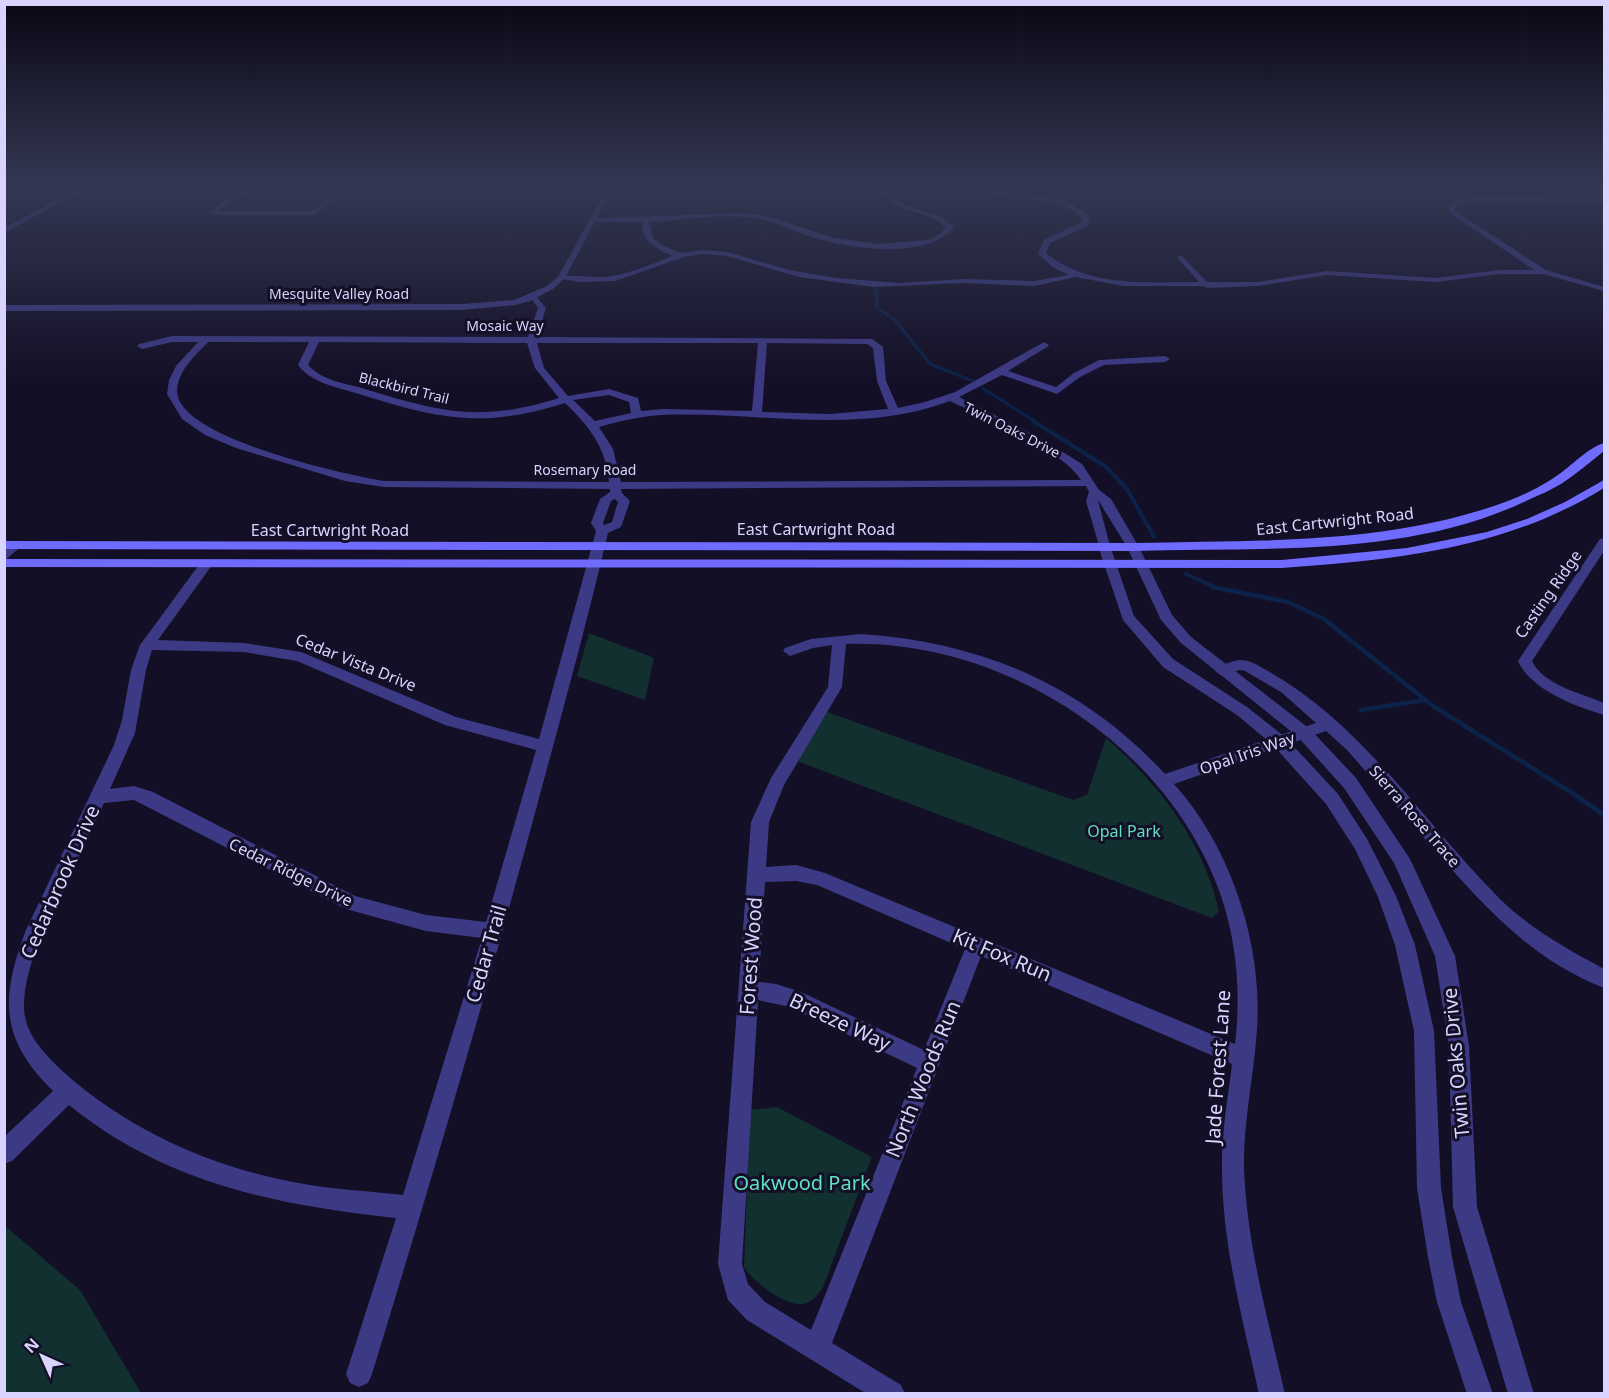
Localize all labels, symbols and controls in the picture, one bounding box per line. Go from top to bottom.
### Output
street label: Mesquite Valley Road [269,284,409,303]
street label: Mosaic Way [466,316,545,335]
street label: Blackbird Trail [357,367,451,408]
street label: Twin Oaks Drive [961,397,1064,462]
street label: Rosemary Road [534,460,636,479]
street label: East Cartwright Road [1255,502,1415,540]
street label: East Cartwright Road [737,518,895,540]
street label: East Cartwright Road [251,519,409,541]
street label: Casting Ridge [1509,545,1587,643]
street label: Cedar Vista Drive [292,628,420,696]
street label: Opal Iris Way [1196,726,1298,780]
street label: Sierra Rose Trace [1365,760,1465,872]
street label: Cedarbrook Drive [14,801,106,963]
park label: Opal Park [1087,820,1161,842]
street label: Cedar Ridge Drive [225,832,357,912]
street label: Forest Wood [733,896,768,1016]
street label: Cedar Trail [459,902,512,1006]
street label: Kit Fox Run [949,922,1056,987]
street label: Breeze Way [785,986,896,1057]
street label: Twin Oaks Drive [1435,987,1476,1139]
street label: Jade Forest Lane [1199,989,1236,1147]
street label: North Woods Run [879,996,966,1161]
park label: Oakwood Park [733,1169,871,1196]
north arrow [12,1326,72,1386]
text: N [19,1333,44,1358]

